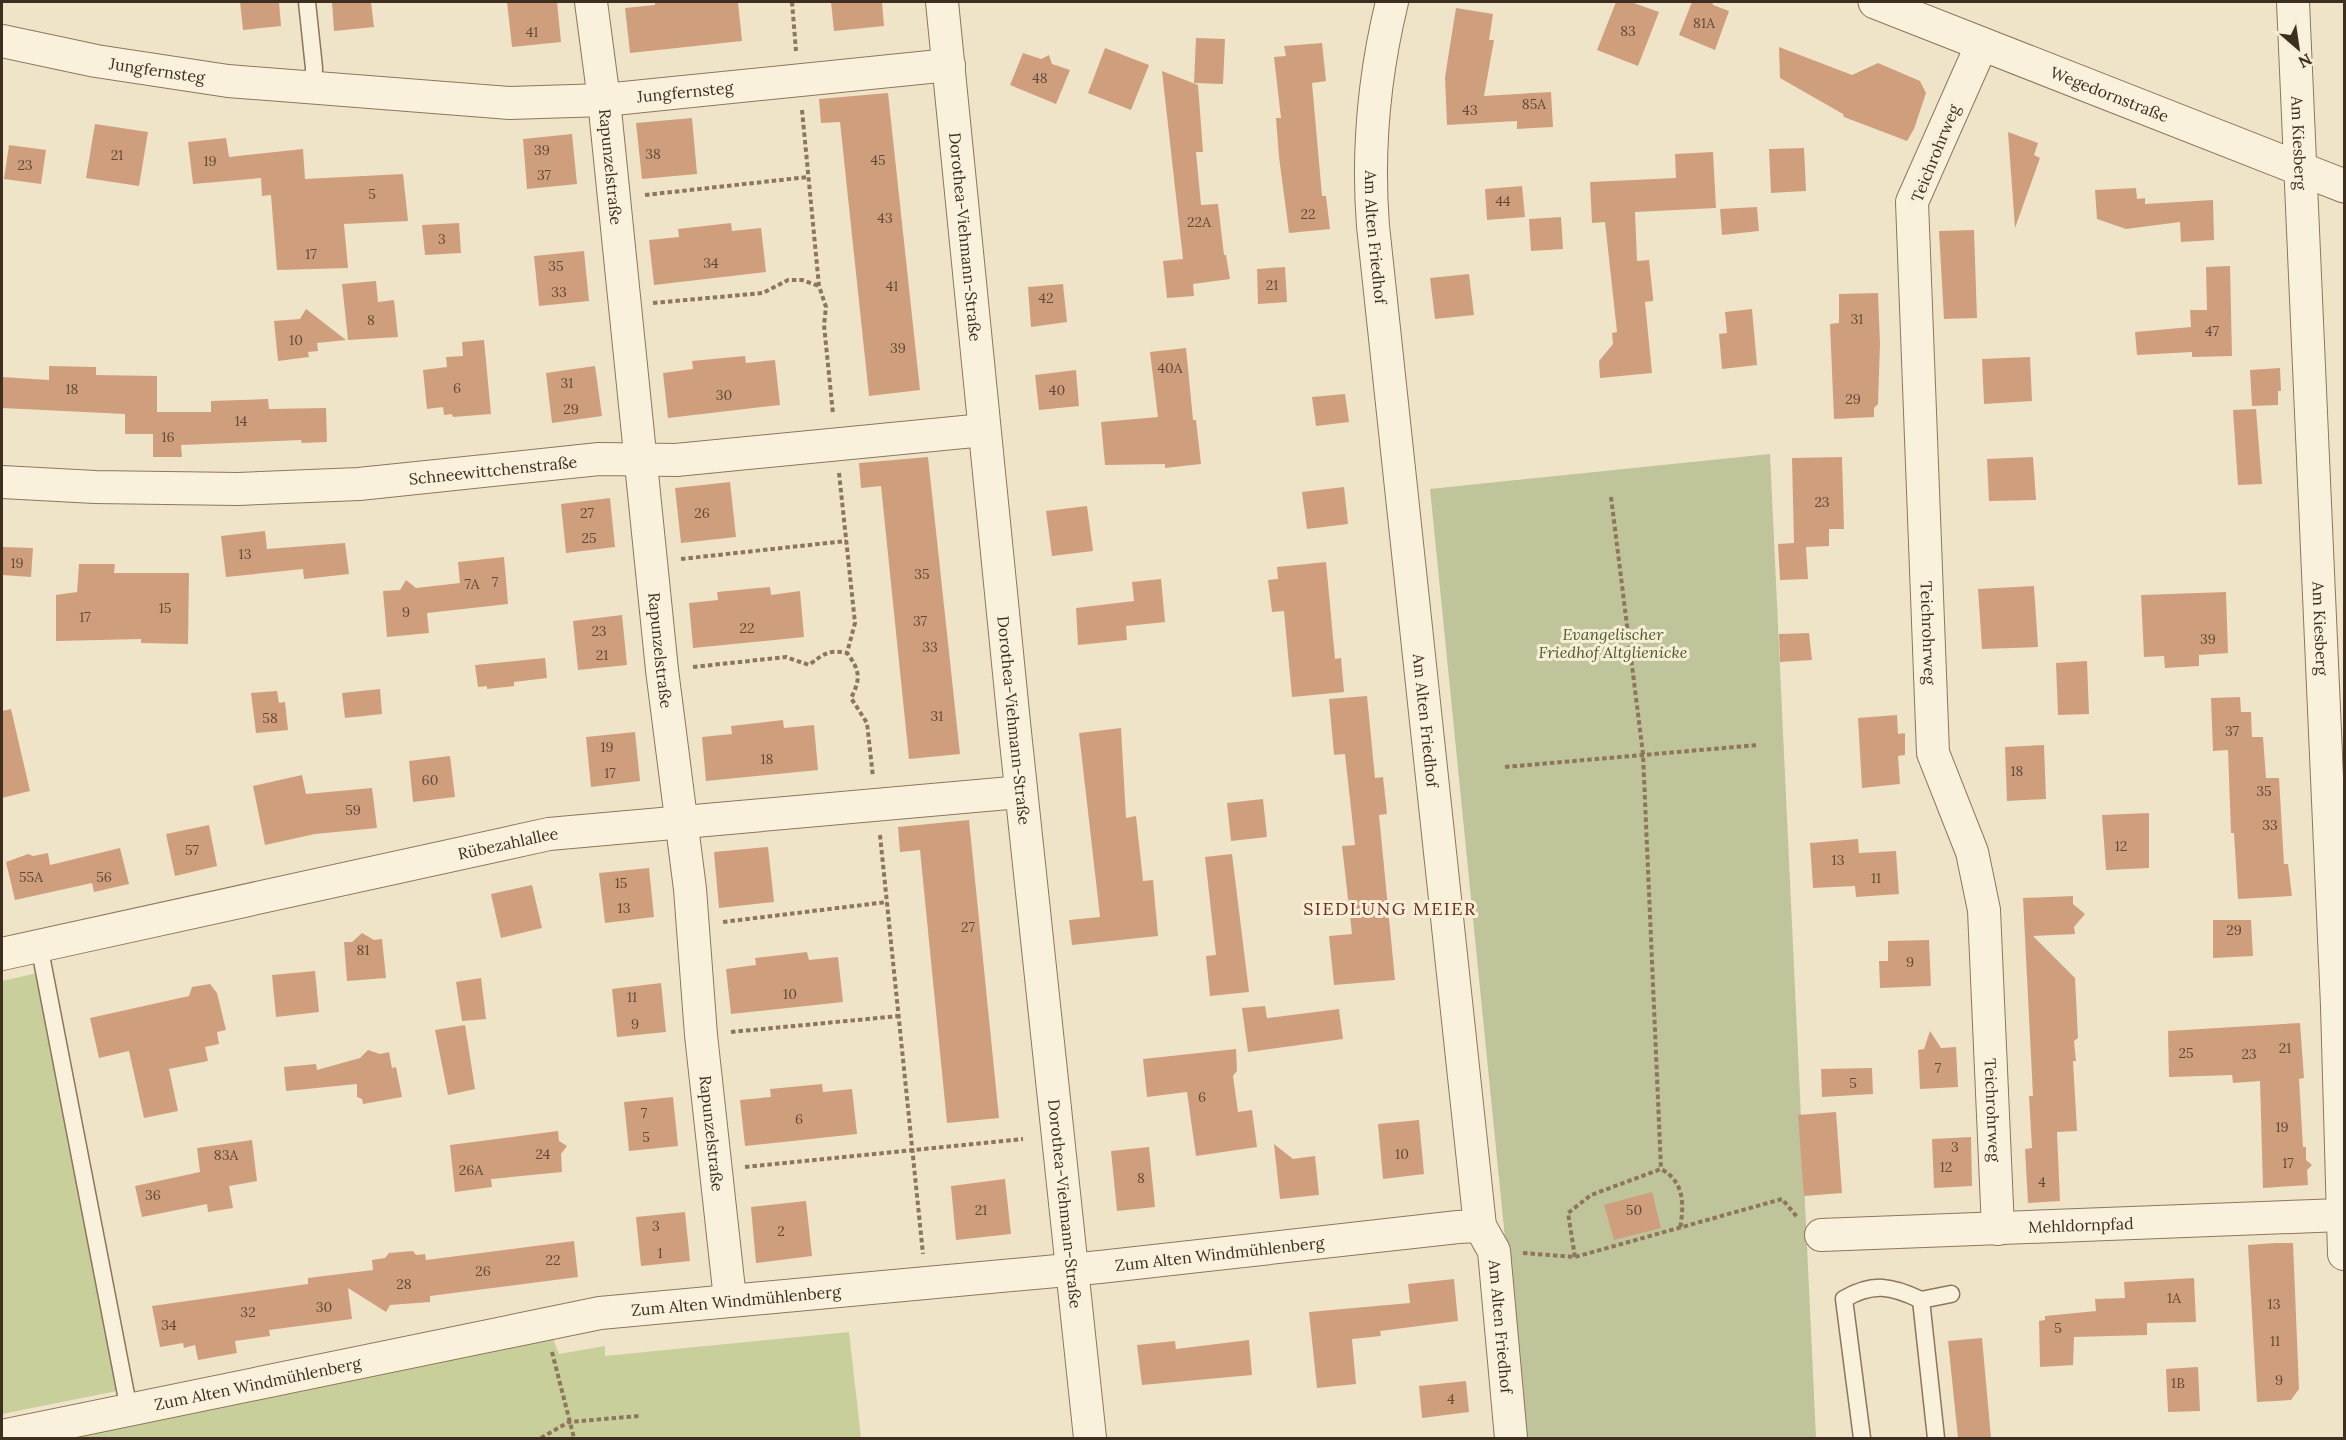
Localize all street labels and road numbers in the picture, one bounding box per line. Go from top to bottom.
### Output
street label: Jungfernsteg [107,53,208,88]
street label: Wegedornstraße [2048,62,2172,126]
street label: Jungfernsteg [635,77,735,107]
street label: Am Kiesberg [2287,95,2311,191]
street label: Teichrohrweg [1906,100,1964,205]
street label: Rapunzelstraße [595,108,627,226]
street label: Dorothea-Viehmann-Straße [945,131,986,343]
street label: Am Alten Friedhof [1361,169,1391,307]
street label: Schneewittchenstraße [408,451,578,489]
street label: Am Kiesberg [2308,580,2333,677]
street label: Teichrohrweg [1916,581,1940,686]
street label: Rapunzelstraße [644,591,677,710]
street label: Dorothea-Viehmann-Straße [993,615,1035,826]
street label: Am Alten Friedhof [1409,652,1443,790]
street label: Rübezahlallee [456,823,559,864]
street label: Teichrohrweg [1981,1058,2005,1163]
street label: Rapunzelstraße [696,1074,728,1193]
street label: Dorothea-Viehmann-Straße [1044,1098,1086,1310]
street label: Mehldornpfad [2028,1213,2134,1237]
street label: Zum Alten Windmühlenberg [1114,1232,1326,1275]
street label: Am Alten Friedhof [1485,1258,1517,1396]
street label: Zum Alten Windmühlenberg [630,1281,843,1320]
street label: Zum Alten Windmühlenberg [153,1352,364,1414]

